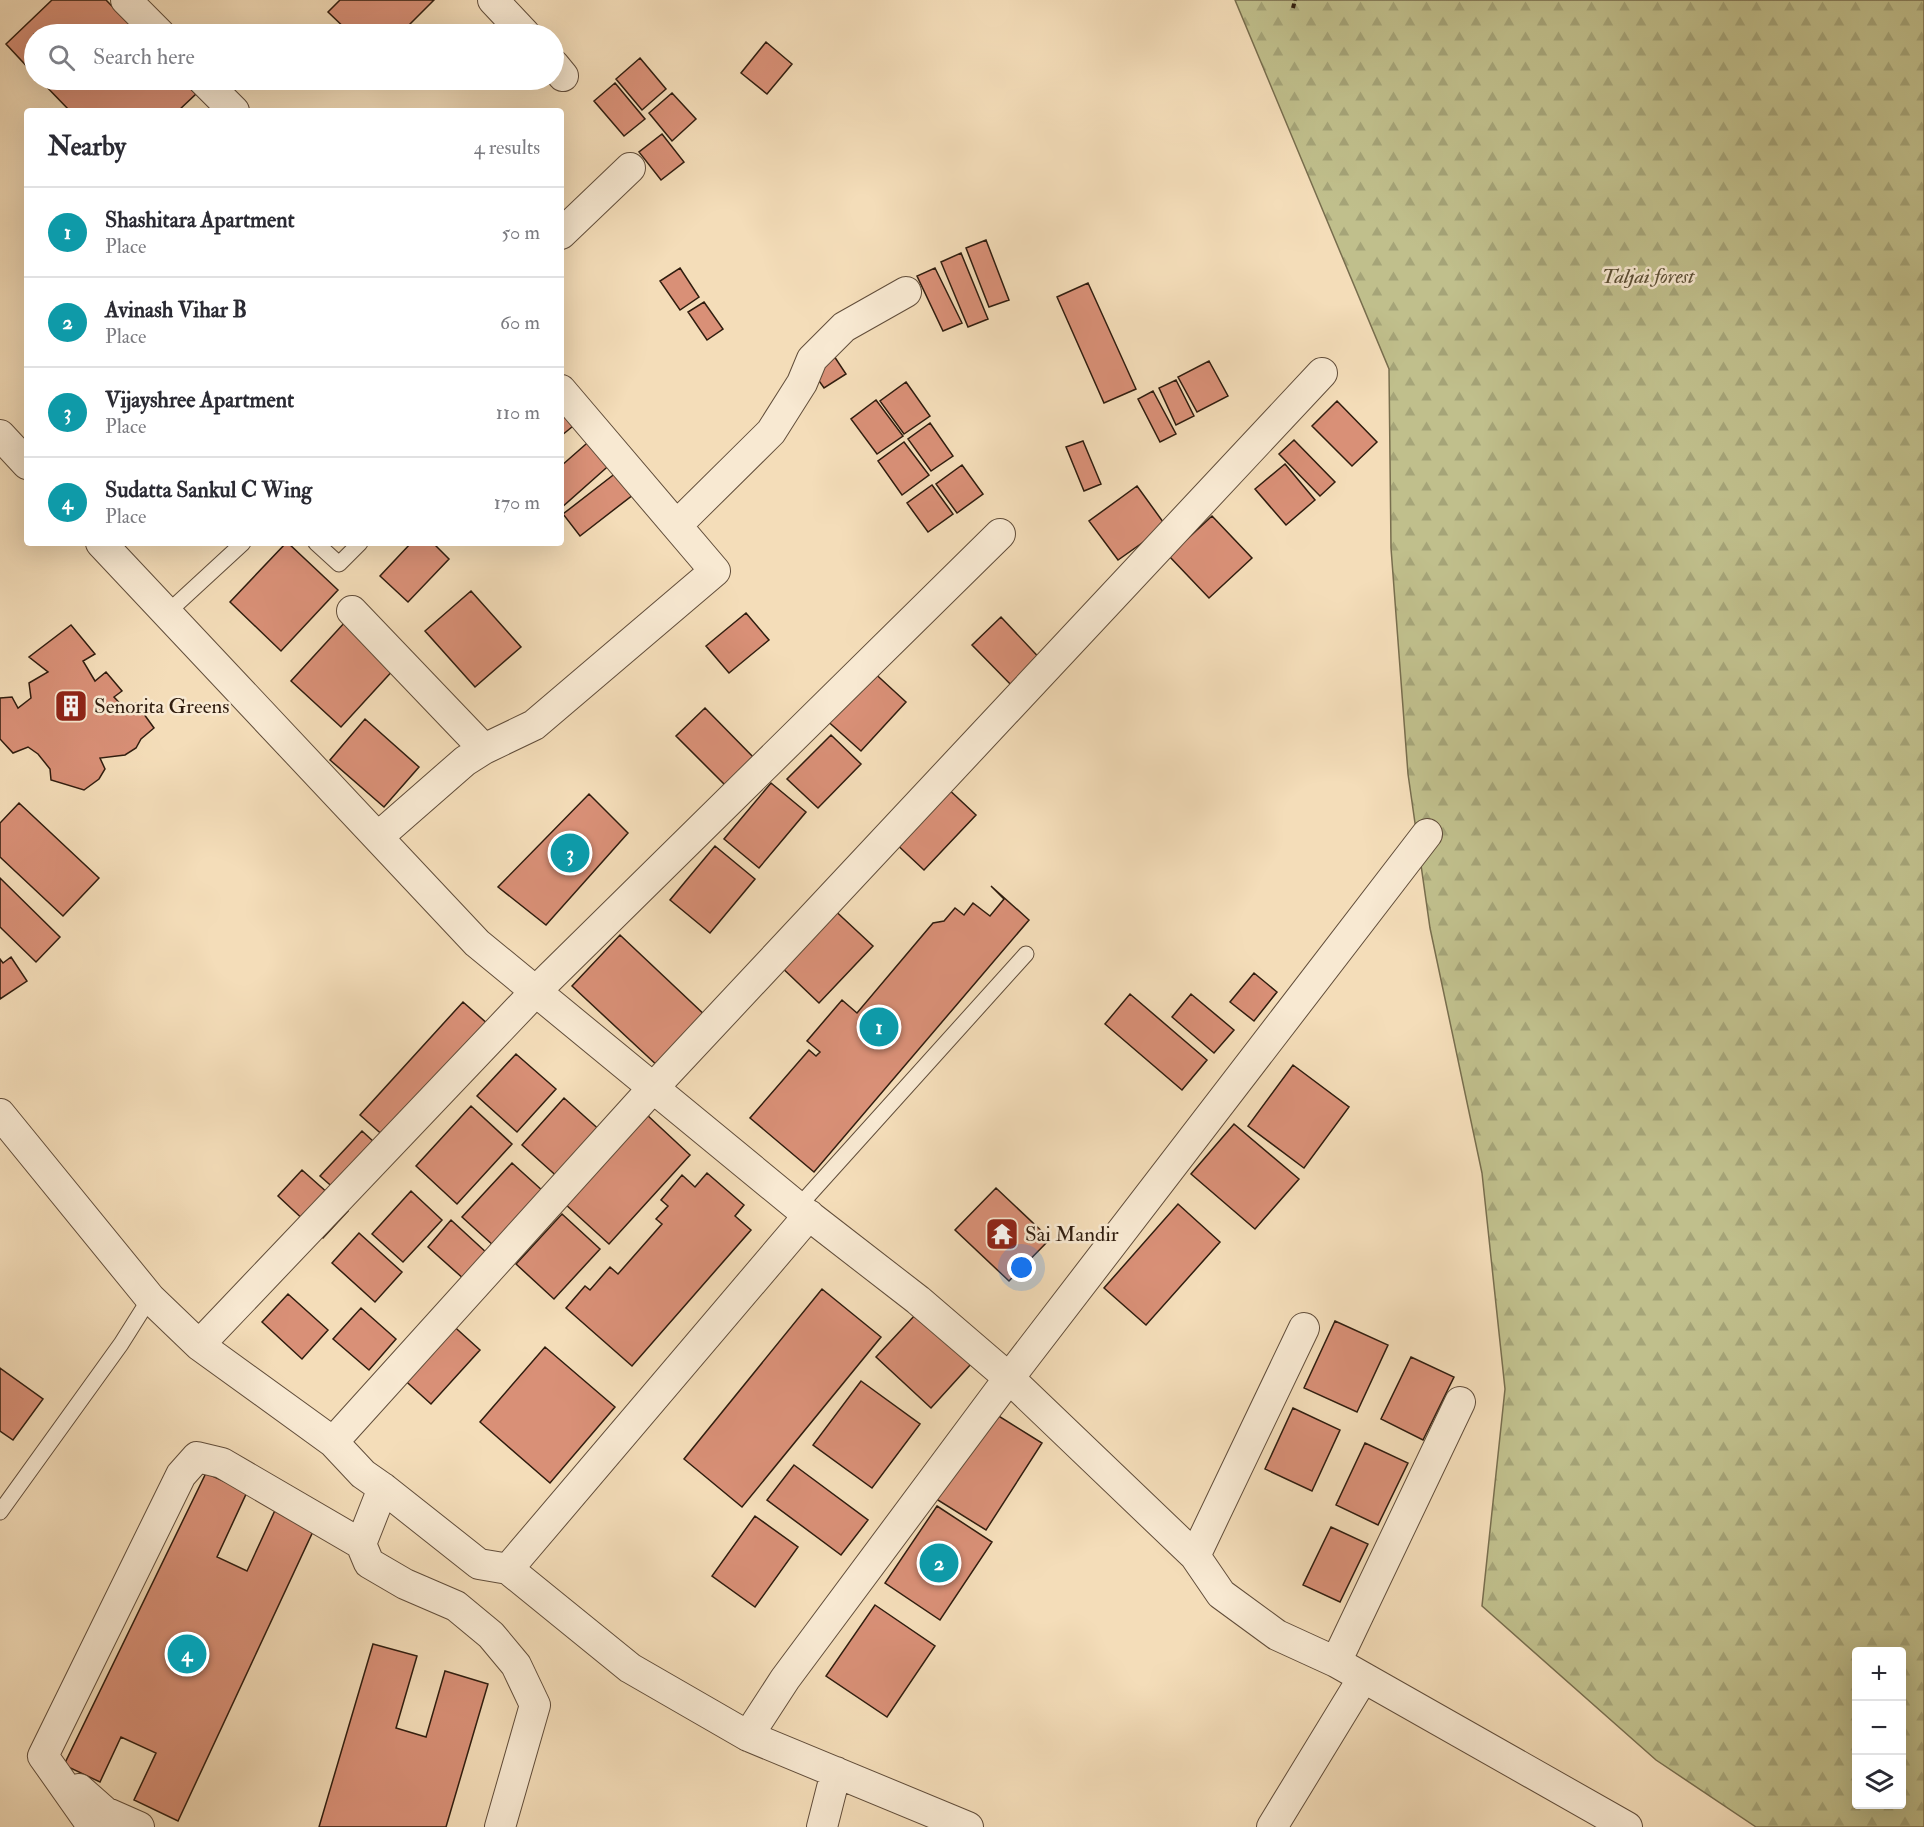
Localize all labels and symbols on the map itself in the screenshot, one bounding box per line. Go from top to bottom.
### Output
park label: Taljai forest [1602,263,1695,290]
building icon: Senorita Greens [53,688,89,724]
place label: Senorita Greens [94,693,229,720]
pin: 3 [550,830,590,876]
pin: 1 [860,1004,898,1050]
temple icon: Sai Mandir [984,1216,1020,1252]
place label: Sai Mandir [1025,1221,1119,1248]
your location [1007,1253,1036,1282]
pin: 2 [920,1540,958,1586]
pin: 4 [168,1632,207,1676]

